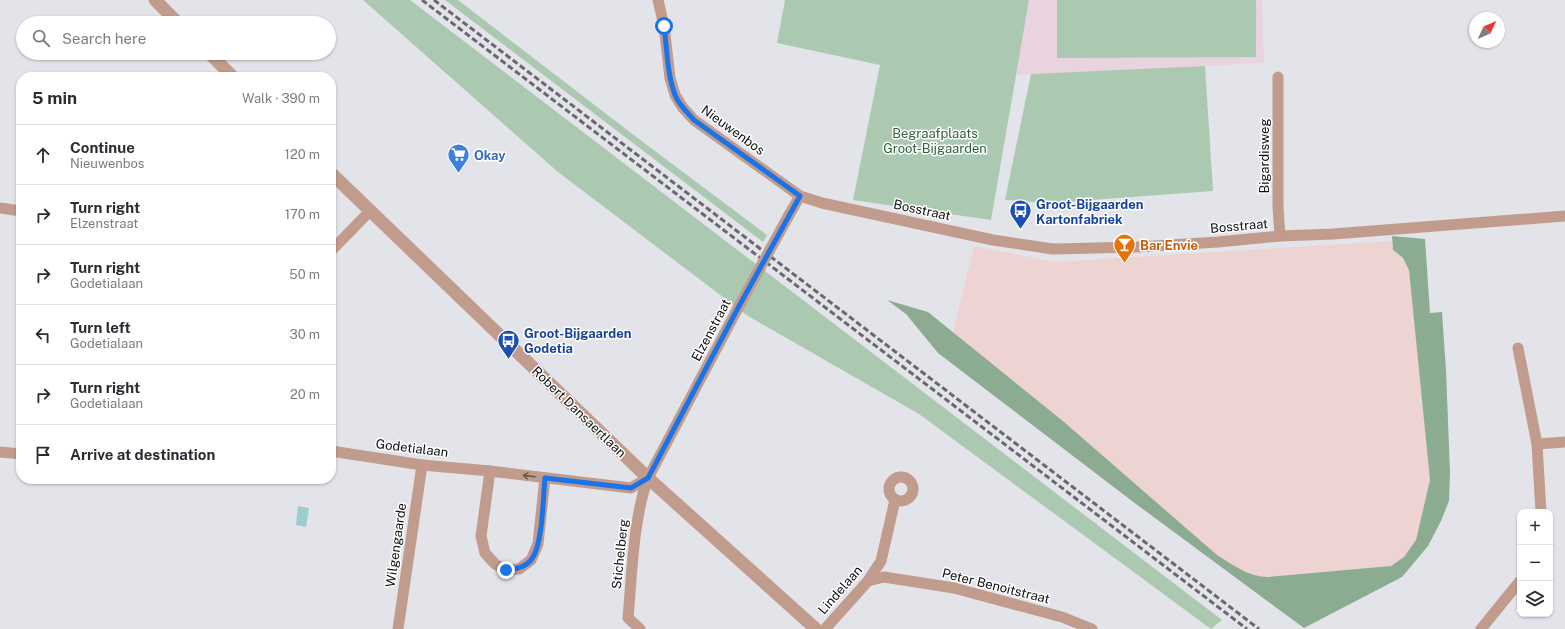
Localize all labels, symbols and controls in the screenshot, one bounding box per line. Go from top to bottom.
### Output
north arrow [1469,12,1505,48]
search box [16,16,336,60]
route start [655,17,673,35]
icon: search [30,27,52,49]
text: Search here [62,30,146,47]
text: 5 min [32,88,77,108]
text: Walk · 390 m [242,91,320,106]
street label: Nieuwenbos [698,102,768,158]
street label: Bigardisweg [1257,118,1272,194]
park label: Begraafplaats Groot-Bijgaarden [883,126,987,156]
text: Continue [70,139,135,156]
supermarket icon: Okay [445,142,471,175]
icon: ahead [32,144,54,166]
text: 120 m [285,147,320,162]
place label: Okay [474,148,506,163]
text: Nieuwenbos [70,156,144,171]
street label: Bosstraat [892,197,952,223]
place label: Groot-Bijgaarden Kartonfabriek [1036,197,1143,227]
bus stop icon: Groot-Bijgaarden Kartonfabriek [1008,198,1034,231]
text: Turn right [70,199,140,216]
icon: right [32,204,54,226]
text: 170 m [285,207,320,222]
text: Elzenstraat [70,216,138,231]
street label: Bosstraat [1209,216,1269,236]
bar icon: Bar Envie [1112,232,1138,265]
place label: Bar Envie [1140,238,1198,253]
text: Turn right [70,259,140,276]
icon: right [32,264,54,286]
text: 50 m [289,267,320,282]
text: Godetialaan [70,276,143,291]
street label: Elzenstraat [688,296,734,364]
text: Turn left [70,319,131,336]
icon: left [32,324,54,346]
place label: Groot-Bijgaarden Godetia [524,326,631,356]
text: 30 m [290,327,320,342]
bus stop icon: Groot-Bijgaarden Godetia [495,327,521,360]
text: Godetialaan [70,336,143,351]
street label: Robert Dansaertlaan [529,363,629,461]
text: Turn right [70,379,140,396]
icon: right [32,384,54,406]
text: 20 m [290,387,320,402]
text: Godetialaan [70,396,143,411]
street label: Godetialaan [375,436,449,460]
icon: arrive [32,444,54,466]
text: Arrive at destination [70,446,215,463]
one-way arrow [523,472,536,479]
street label: Wilgengaarde [383,502,409,588]
map controls [1517,509,1553,617]
button: + [1517,509,1553,545]
street label: Stichelberg [609,518,631,590]
button: − [1517,545,1553,581]
route end [497,561,515,579]
street label: Lindelaan [815,563,865,617]
street label: Peter Benoitstraat [941,565,1051,607]
button: layers [1517,581,1553,617]

